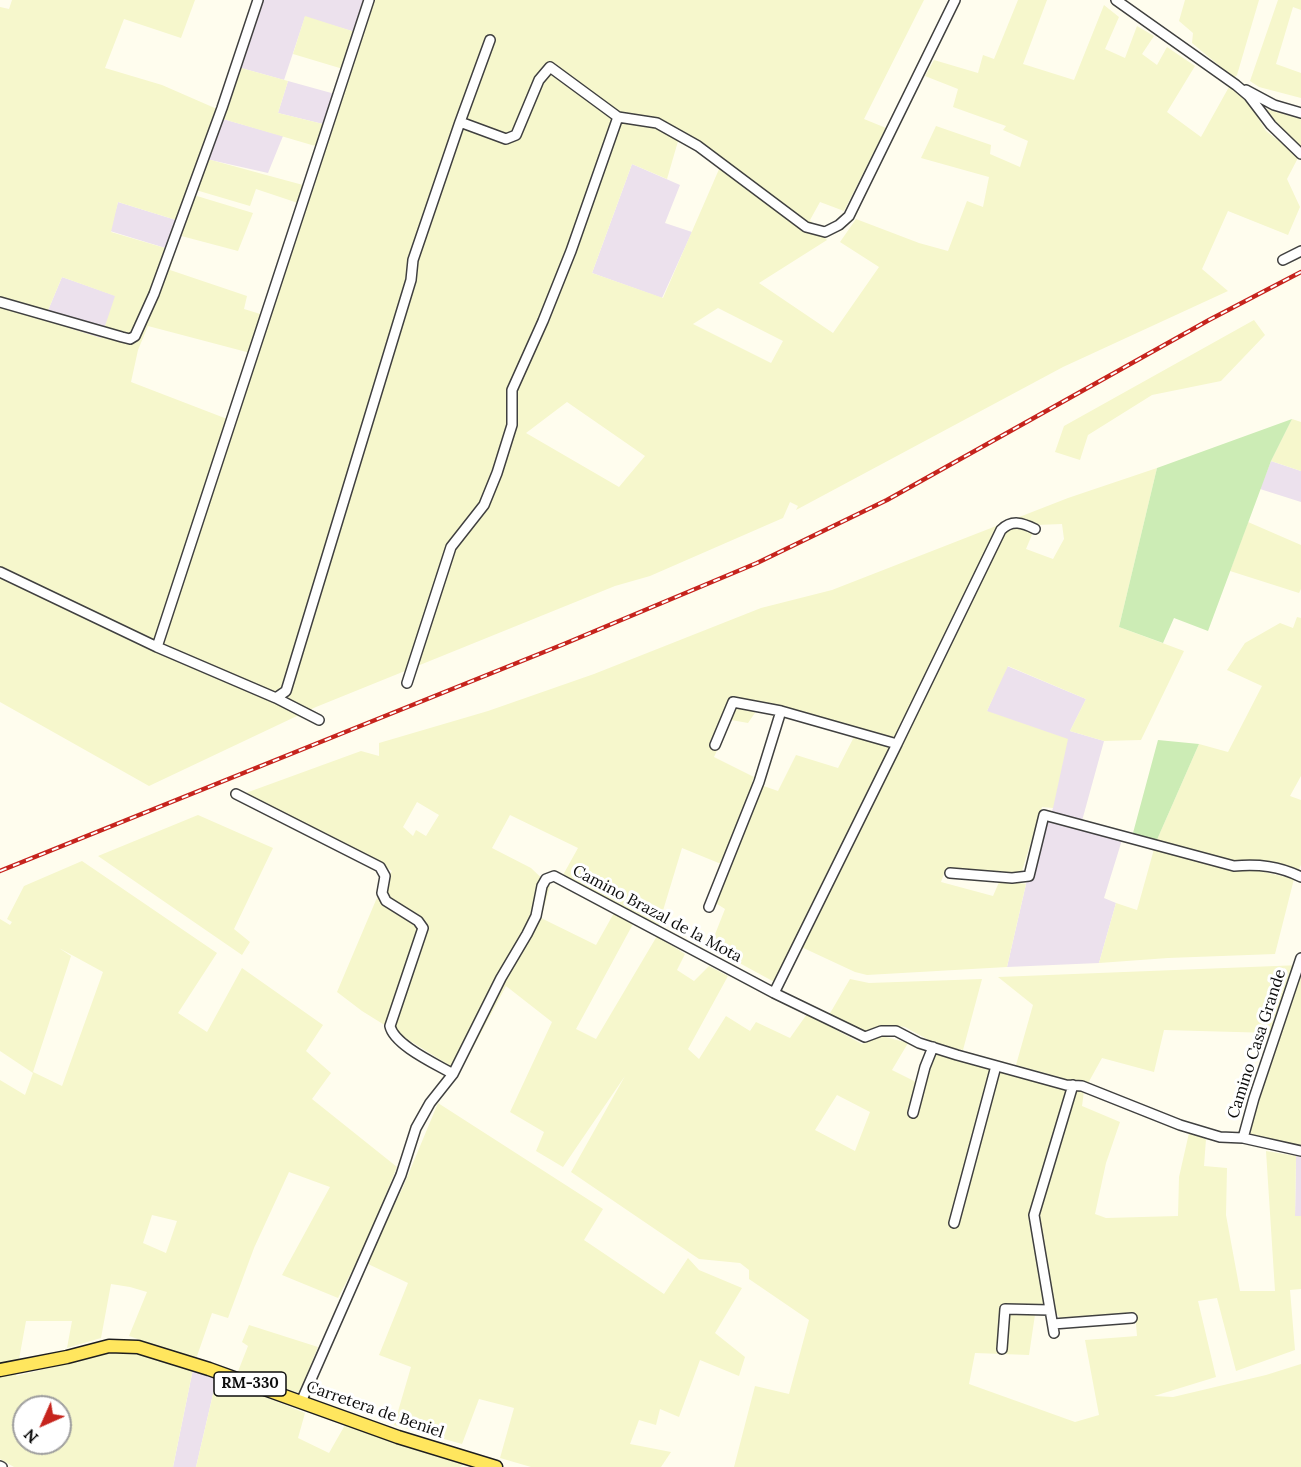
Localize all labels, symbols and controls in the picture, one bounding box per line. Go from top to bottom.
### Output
street label: Camino Brazal de la Mota [569,861,745,967]
street label: Camino Casa Grande [1224,967,1290,1121]
road number: RM-330 [214,1372,286,1396]
street label: Carretera de Beniel [304,1377,446,1443]
north arrow [12,1395,72,1455]
text: N [19,1425,42,1448]

